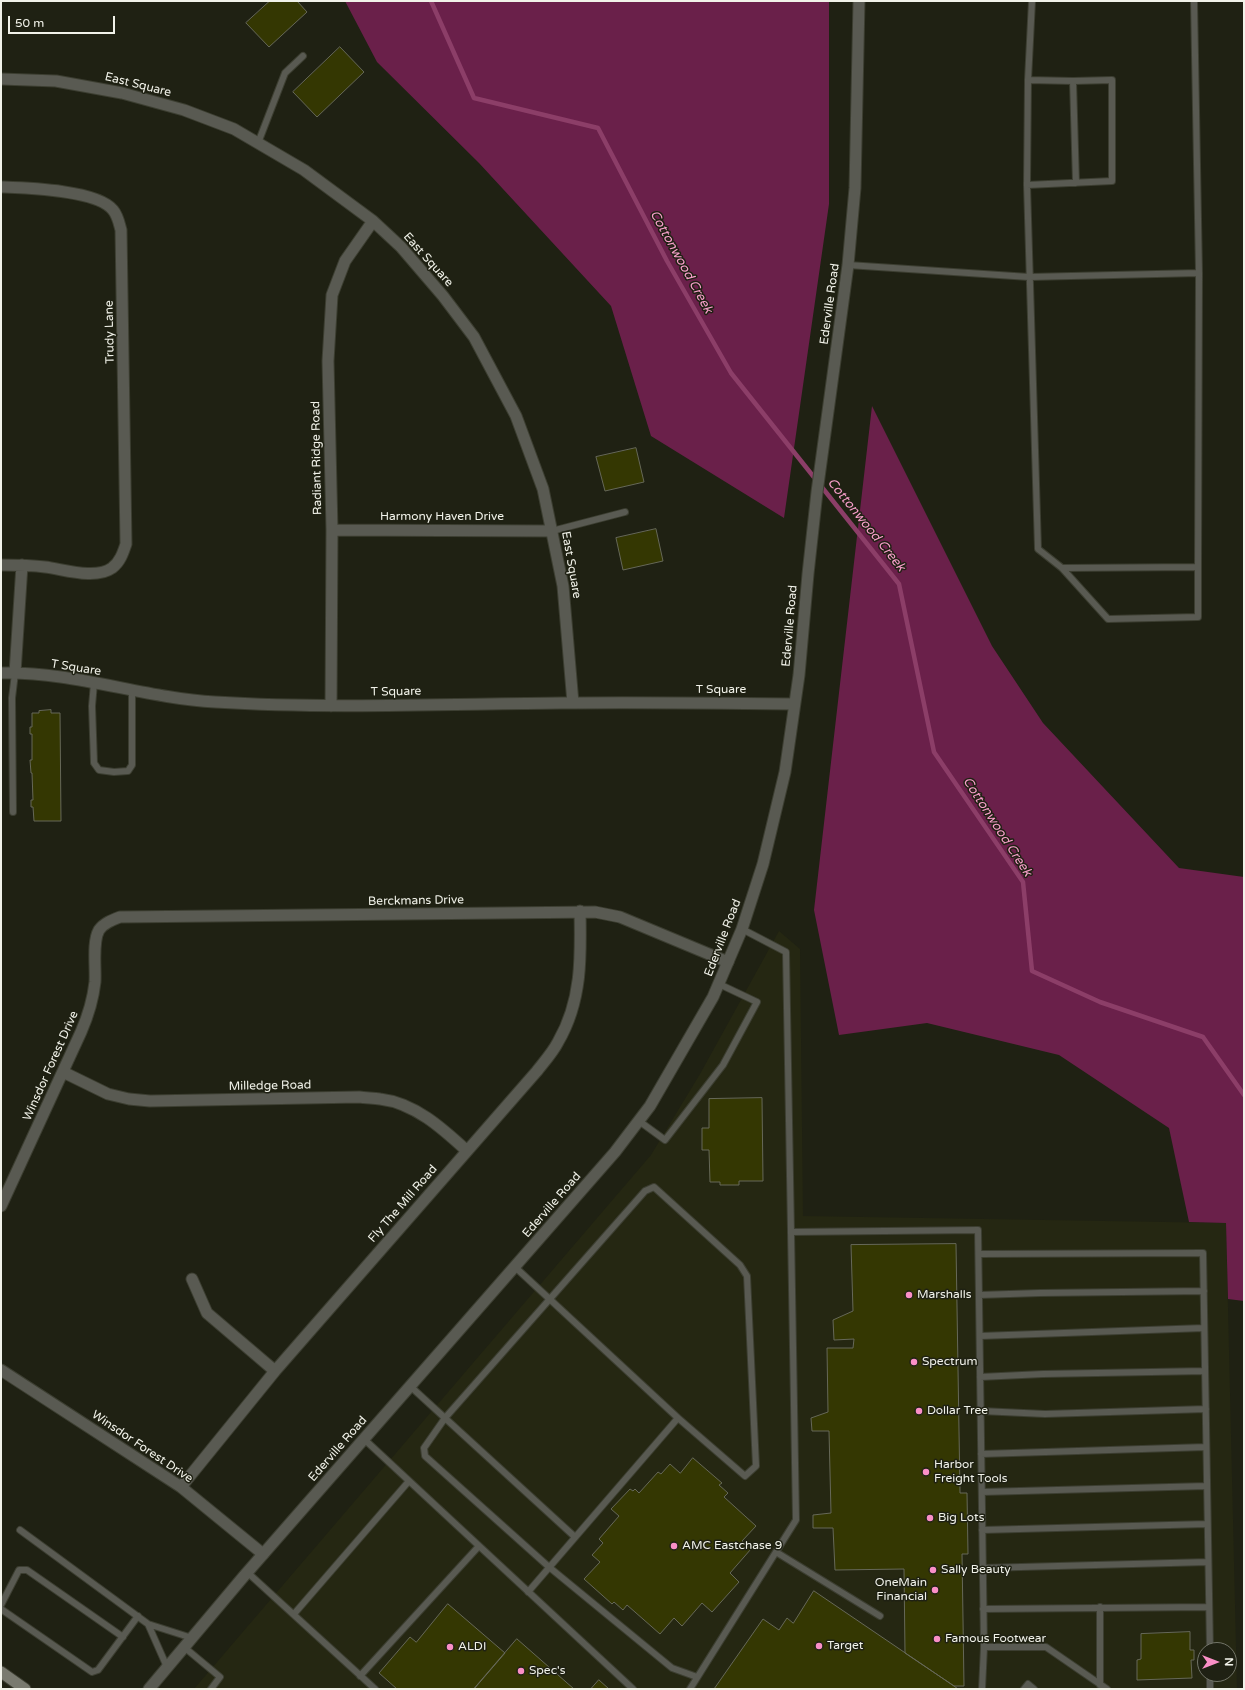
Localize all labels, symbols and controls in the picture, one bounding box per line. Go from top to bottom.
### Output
scale bar [10,8,117,34]
text: 50 m [15,16,44,30]
street label: East Square [103,70,173,100]
water label: Cottonwood Creek [646,208,716,316]
street label: East Square [400,230,456,290]
street label: Ederville Road [817,262,843,346]
street label: Trudy Lane [102,300,118,364]
street label: Radiant Ridge Road [309,401,325,515]
water label: Cottonwood Creek [824,475,908,575]
street label: Harmony Haven Drive [380,510,504,524]
street label: East Square [558,530,584,600]
street label: Ederville Road [779,585,801,667]
street label: T Square [50,657,102,679]
street label: T Square [696,683,746,697]
street label: T Square [371,684,421,700]
water label: Cottonwood Creek [959,774,1035,880]
street label: Berckmans Drive [368,893,464,909]
street label: Ederville Road [702,897,744,979]
street label: Winsdor Forest Drive [20,1009,82,1123]
street label: Milledge Road [229,1078,311,1094]
street label: Fly The Mill Road [365,1162,441,1246]
street label: Ederville Road [520,1169,584,1241]
place label: Marshalls [917,1288,971,1302]
marker: Marshalls [904,1290,914,1300]
place label: Spectrum [922,1355,978,1369]
marker: Spectrum [909,1357,919,1367]
place label: Dollar Tree [927,1404,988,1418]
marker: Dollar Tree [914,1406,924,1416]
street label: Winsdor Forest Drive [89,1408,195,1486]
street label: Ederville Road [306,1413,370,1485]
place label: Harbor Freight Tools [934,1458,1007,1486]
marker: Harbor Freight Tools [921,1467,931,1477]
place label: Big Lots [938,1511,984,1525]
marker: Big Lots [925,1513,935,1523]
place label: AMC Eastchase 9 [682,1539,782,1553]
marker: AMC Eastchase 9 [669,1541,679,1551]
place label: Sally Beauty [941,1563,1011,1577]
marker: Sally Beauty [928,1565,938,1575]
place label: OneMain Financial [875,1576,927,1604]
marker: OneMain Financial [930,1585,940,1595]
place label: Famous Footwear [945,1632,1046,1646]
marker: Famous Footwear [932,1634,942,1644]
place label: Target [827,1639,863,1653]
place label: ALDI [458,1640,486,1654]
marker: Target [814,1641,824,1651]
marker: ALDI [445,1642,455,1652]
north arrow [1197,1642,1237,1682]
text: N [1222,1658,1235,1666]
place label: Spec's [529,1664,565,1678]
marker: Spec's [516,1666,526,1676]

